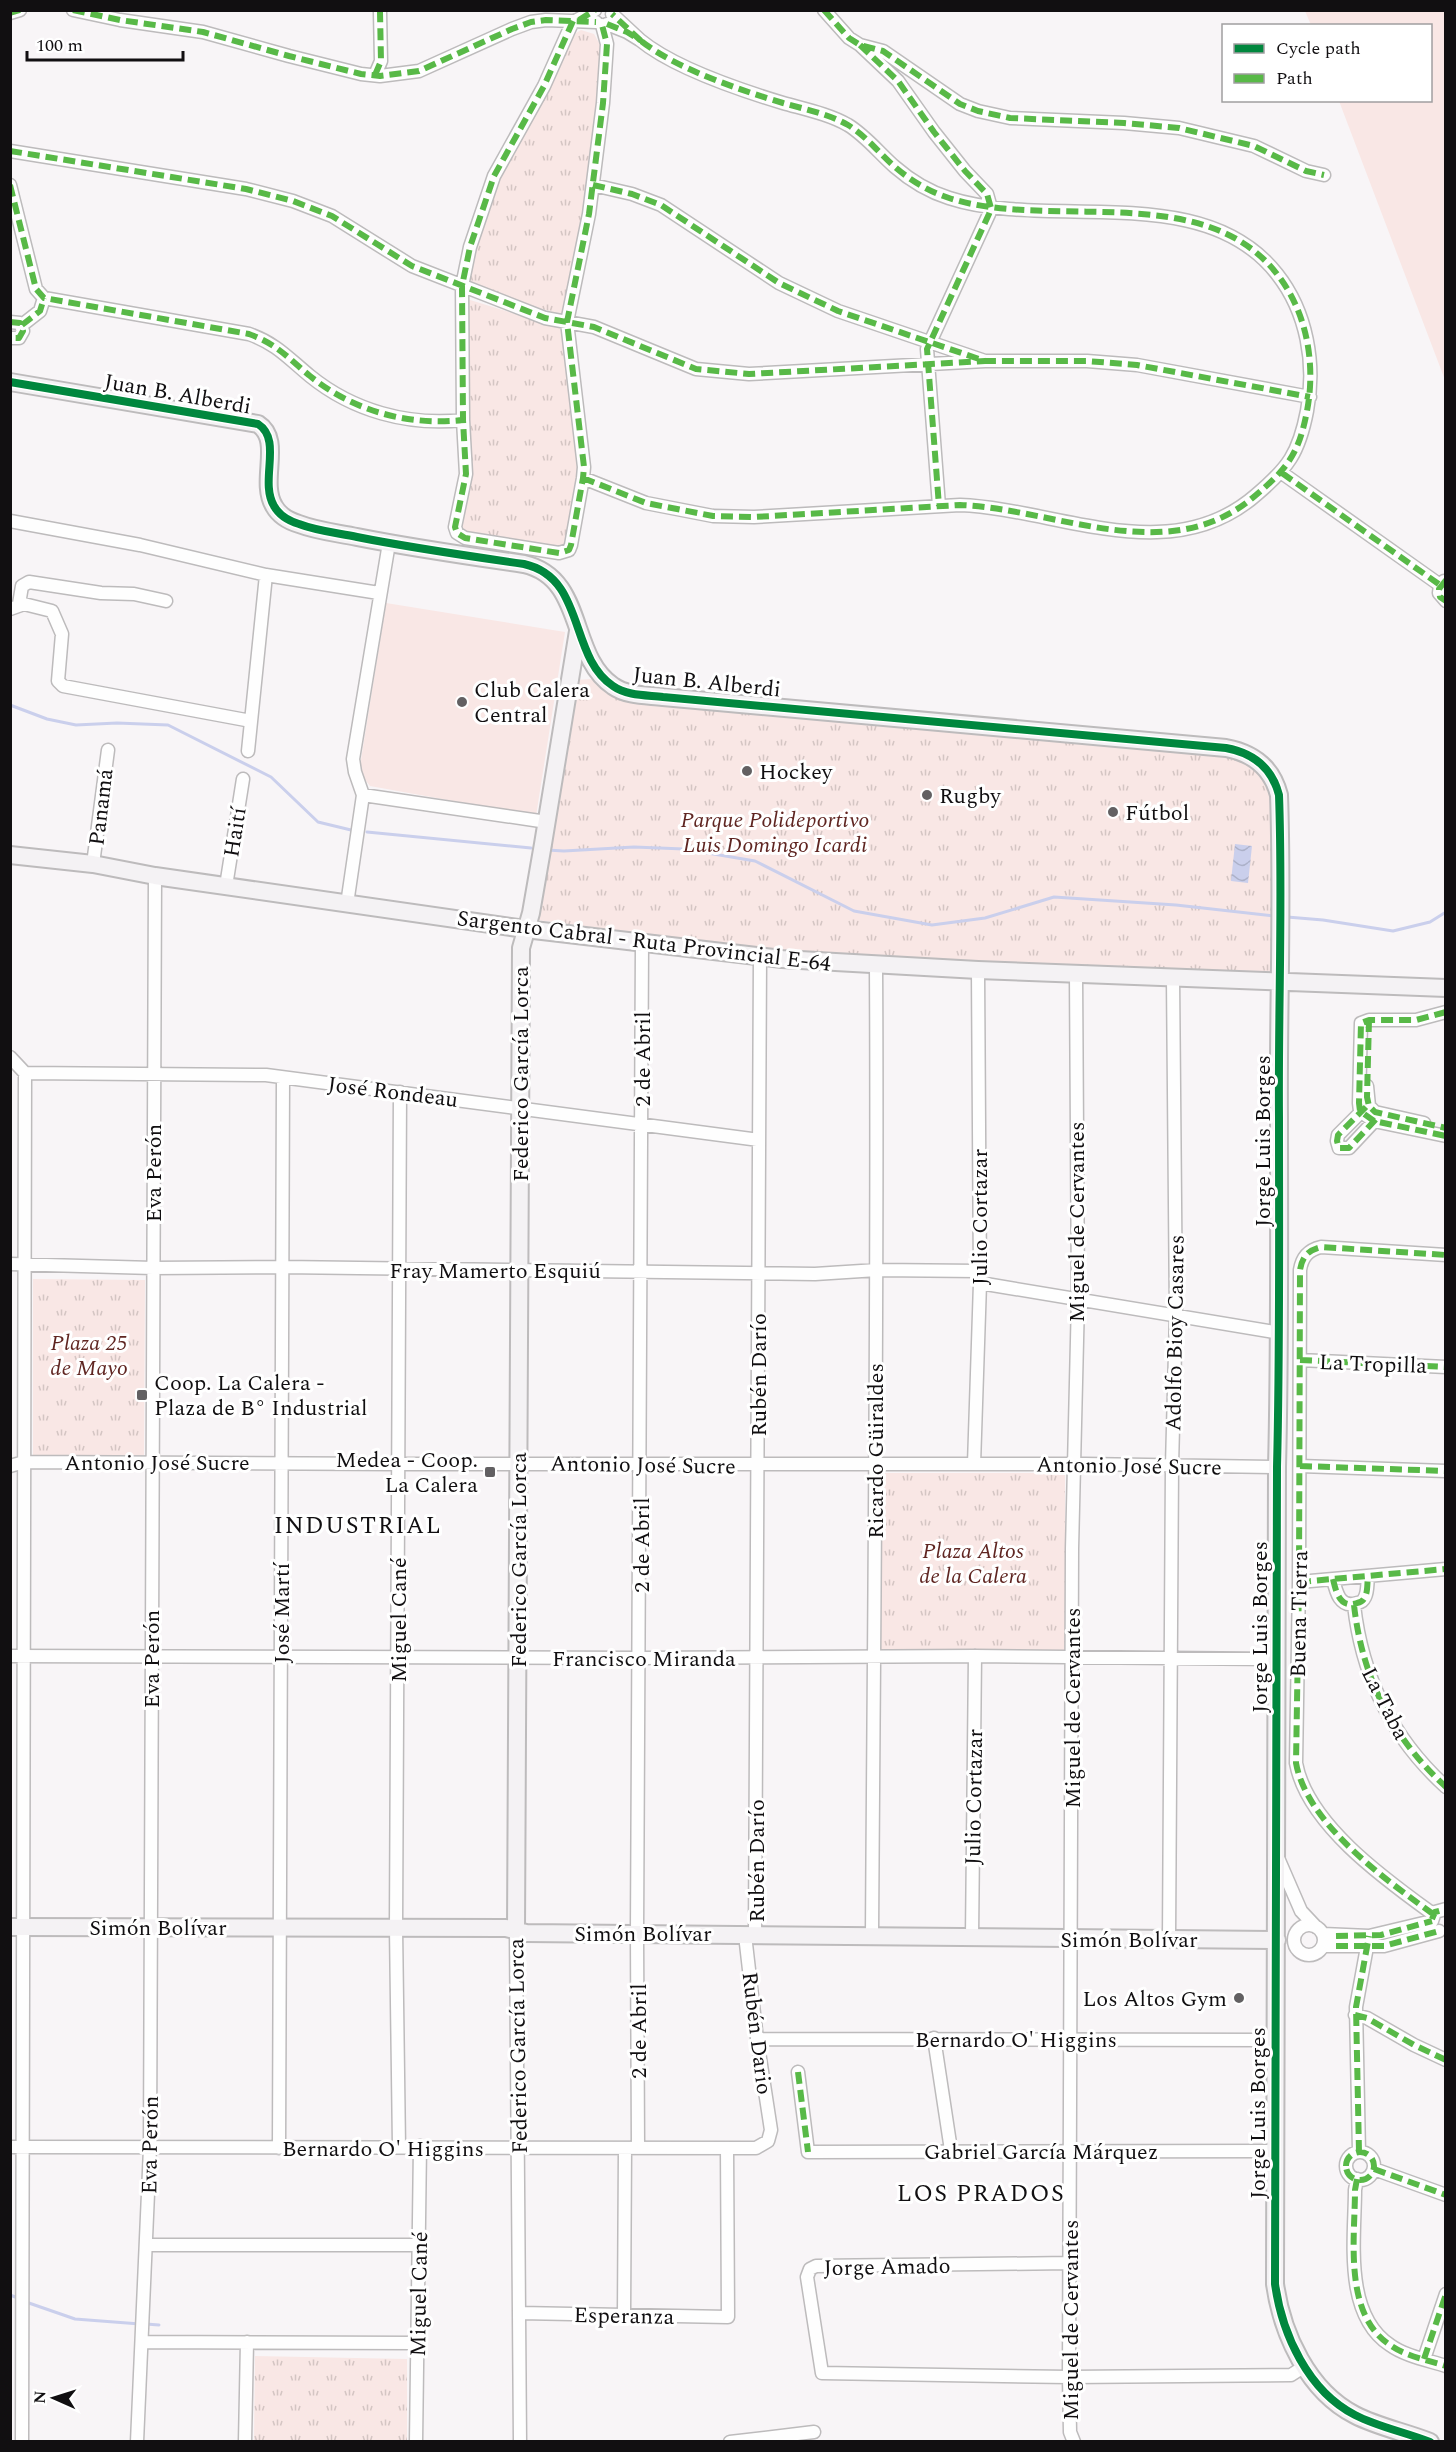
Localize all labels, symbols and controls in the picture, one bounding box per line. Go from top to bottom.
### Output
scale bar [27,24,183,62]
legend [1222,24,1432,102]
text: 100 m [36,32,83,59]
text: Cycle path [1276,35,1361,62]
text: Path [1276,65,1313,92]
street label: Juan B. Alberdi [102,365,254,424]
street label: Juan B. Alberdi [631,658,783,707]
place label: Club Calera Central [474,674,590,732]
marker: Club Calera Central [455,695,469,709]
place label: Hockey [759,756,834,789]
marker: Hockey [740,764,754,778]
street label: Panamá [80,767,123,848]
place label: Rugby [939,780,1002,813]
marker: Rugby [920,788,934,802]
place label: Fútbol [1125,797,1189,830]
street label: Haití [215,804,256,860]
park label: Parque Polideportivo Luis Domingo Icardi [680,804,870,862]
marker: Fútbol [1106,805,1120,819]
street label: Sargento Cabral - Ruta Provincial E-64 [455,902,833,981]
street label: Federico García Lorca [505,966,538,1182]
street label: 2 de Abril [627,1011,660,1107]
street label: Jorge Luis Borges [1247,1055,1280,1227]
street label: José Rondeau [326,1068,460,1117]
street label: Miguel de Cervantes [1061,1122,1094,1322]
street label: Eva Perón [138,1124,171,1222]
street label: Julio Cortazar [964,1149,997,1285]
street label: Adolfo Bioy Casares [1157,1234,1194,1432]
street label: Fray Mamerto Esquiú [389,1255,601,1288]
street label: Rubén Darío [743,1313,776,1437]
park label: Plaza 25 de Mayo [50,1327,128,1385]
street label: La Tropilla [1318,1346,1428,1383]
street label: Ricardo Güiraldes [860,1363,893,1539]
place label: Coop. La Calera - Plaza de B° Industrial [154,1367,367,1425]
marker: Coop. La Calera - Plaza de B° Industrial [135,1388,149,1402]
place label: Medea - Coop. La Calera [336,1444,478,1502]
street label: Antonio José Sucre [64,1447,250,1480]
street label: Antonio José Sucre [550,1447,736,1484]
street label: Antonio José Sucre [1036,1448,1222,1485]
street label: Federico García Lorca [503,1452,536,1668]
marker: Medea - Coop. La Calera [483,1465,497,1479]
street label: 2 de Abril [626,1497,659,1593]
district label: INDUSTRIAL [274,1508,442,1544]
park label: Plaza Altos de la Calera [919,1535,1027,1593]
street label: Jorge Luis Borges [1244,1541,1277,1713]
street label: Buena Tierra [1282,1550,1317,1678]
street label: Miguel Cané [383,1557,416,1683]
street label: José Martí [266,1561,299,1663]
street label: Miguel de Cervantes [1057,1608,1090,1808]
street label: Eva Perón [136,1610,169,1708]
street label: Francisco Miranda [552,1643,736,1676]
street label: La Taba [1352,1661,1417,1746]
street label: Julio Cortazar [957,1728,992,1866]
street label: Rubén Darío [741,1799,774,1923]
street label: Simón Bolívar [89,1912,227,1945]
street label: Simón Bolívar [574,1918,712,1951]
street label: Simón Bolívar [1060,1924,1198,1957]
street label: Federico García Lorca [500,1938,537,2154]
street label: Rubén Dario [733,1970,780,2097]
street label: 2 de Abril [623,1983,656,2079]
place label: Los Altos Gym [1082,1983,1227,2016]
marker: Los Altos Gym [1232,1991,1246,2005]
street label: Bernardo O' Higgins [915,2024,1117,2057]
street label: Jorge Luis Borges [1242,2027,1275,2199]
street label: Eva Perón [133,2095,168,2195]
street label: Bernardo O' Higgins [282,2133,484,2166]
street label: Gabriel García Márquez [924,2136,1158,2169]
district label: LOS PRADOS [897,2176,1065,2212]
street label: Miguel de Cervantes [1055,2220,1088,2420]
street label: Miguel Cané [402,2231,437,2357]
street label: Jorge Amado [823,2250,951,2285]
street label: Esperanza [573,2299,675,2334]
north arrow [24,2368,84,2428]
text: N [28,2390,52,2404]

